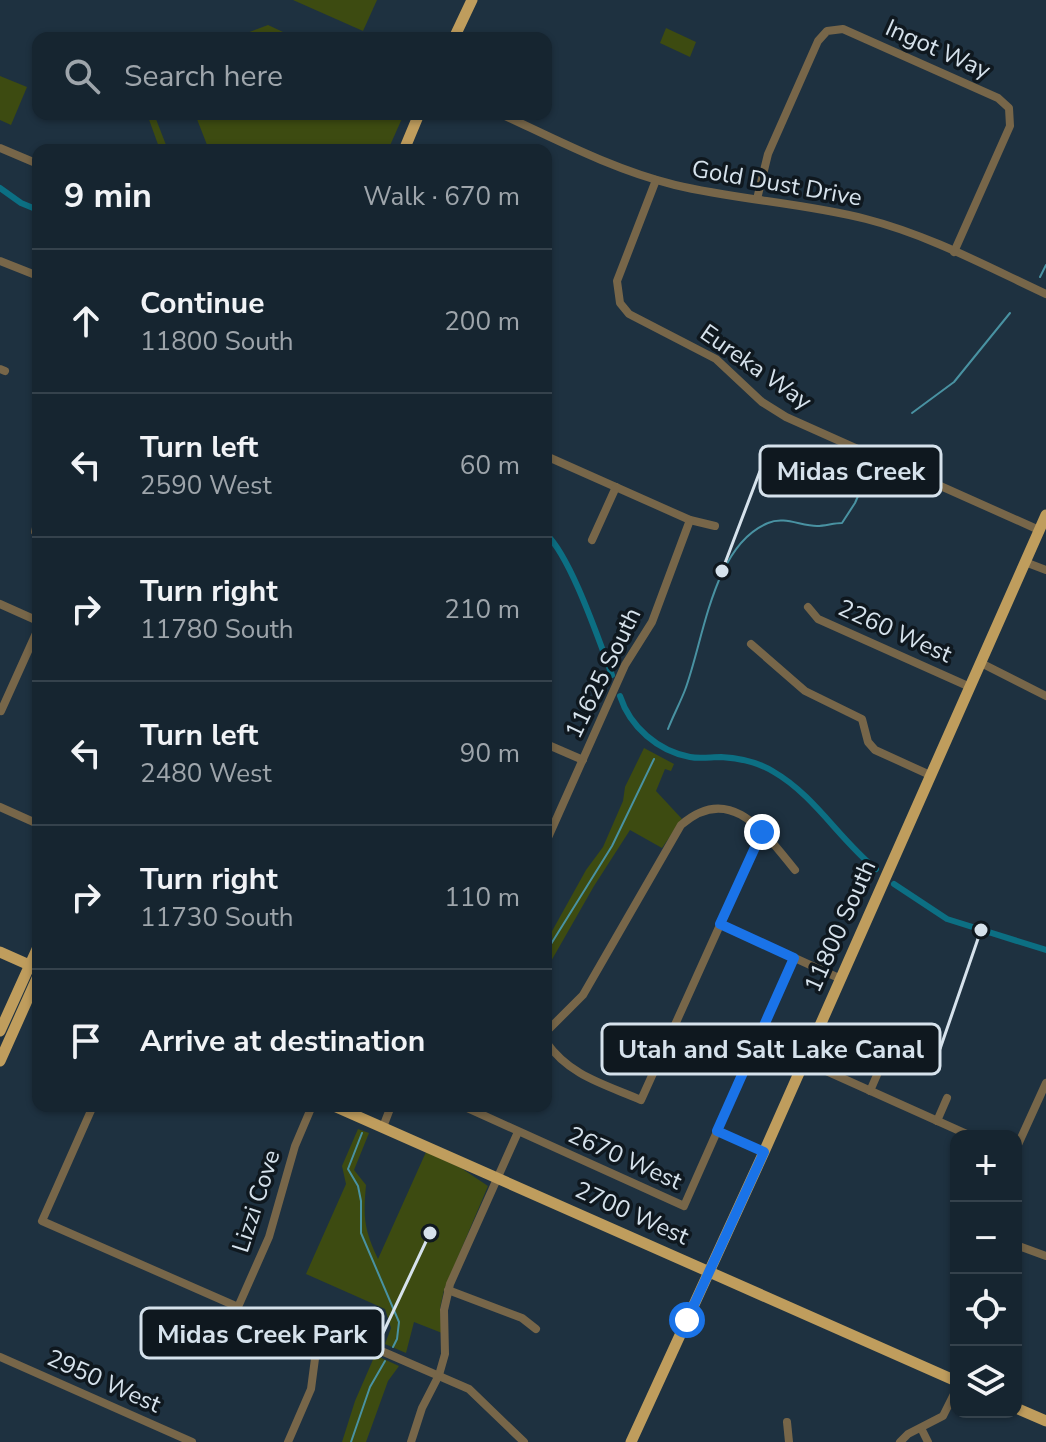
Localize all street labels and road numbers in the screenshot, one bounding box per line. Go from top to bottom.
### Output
street label: Ingot Way [881,12,996,87]
street label: Gold Dust Drive [689,152,865,214]
street label: Eureka Way [694,317,819,418]
street label: 2260 West [833,592,957,671]
street label: 11625 South [558,602,648,744]
street label: 11800 South [797,855,883,997]
street label: 2670 West [563,1119,687,1198]
street label: Lizzi Cove [224,1146,288,1256]
street label: 2700 West [570,1174,694,1253]
street label: 2950 West [42,1342,166,1421]

